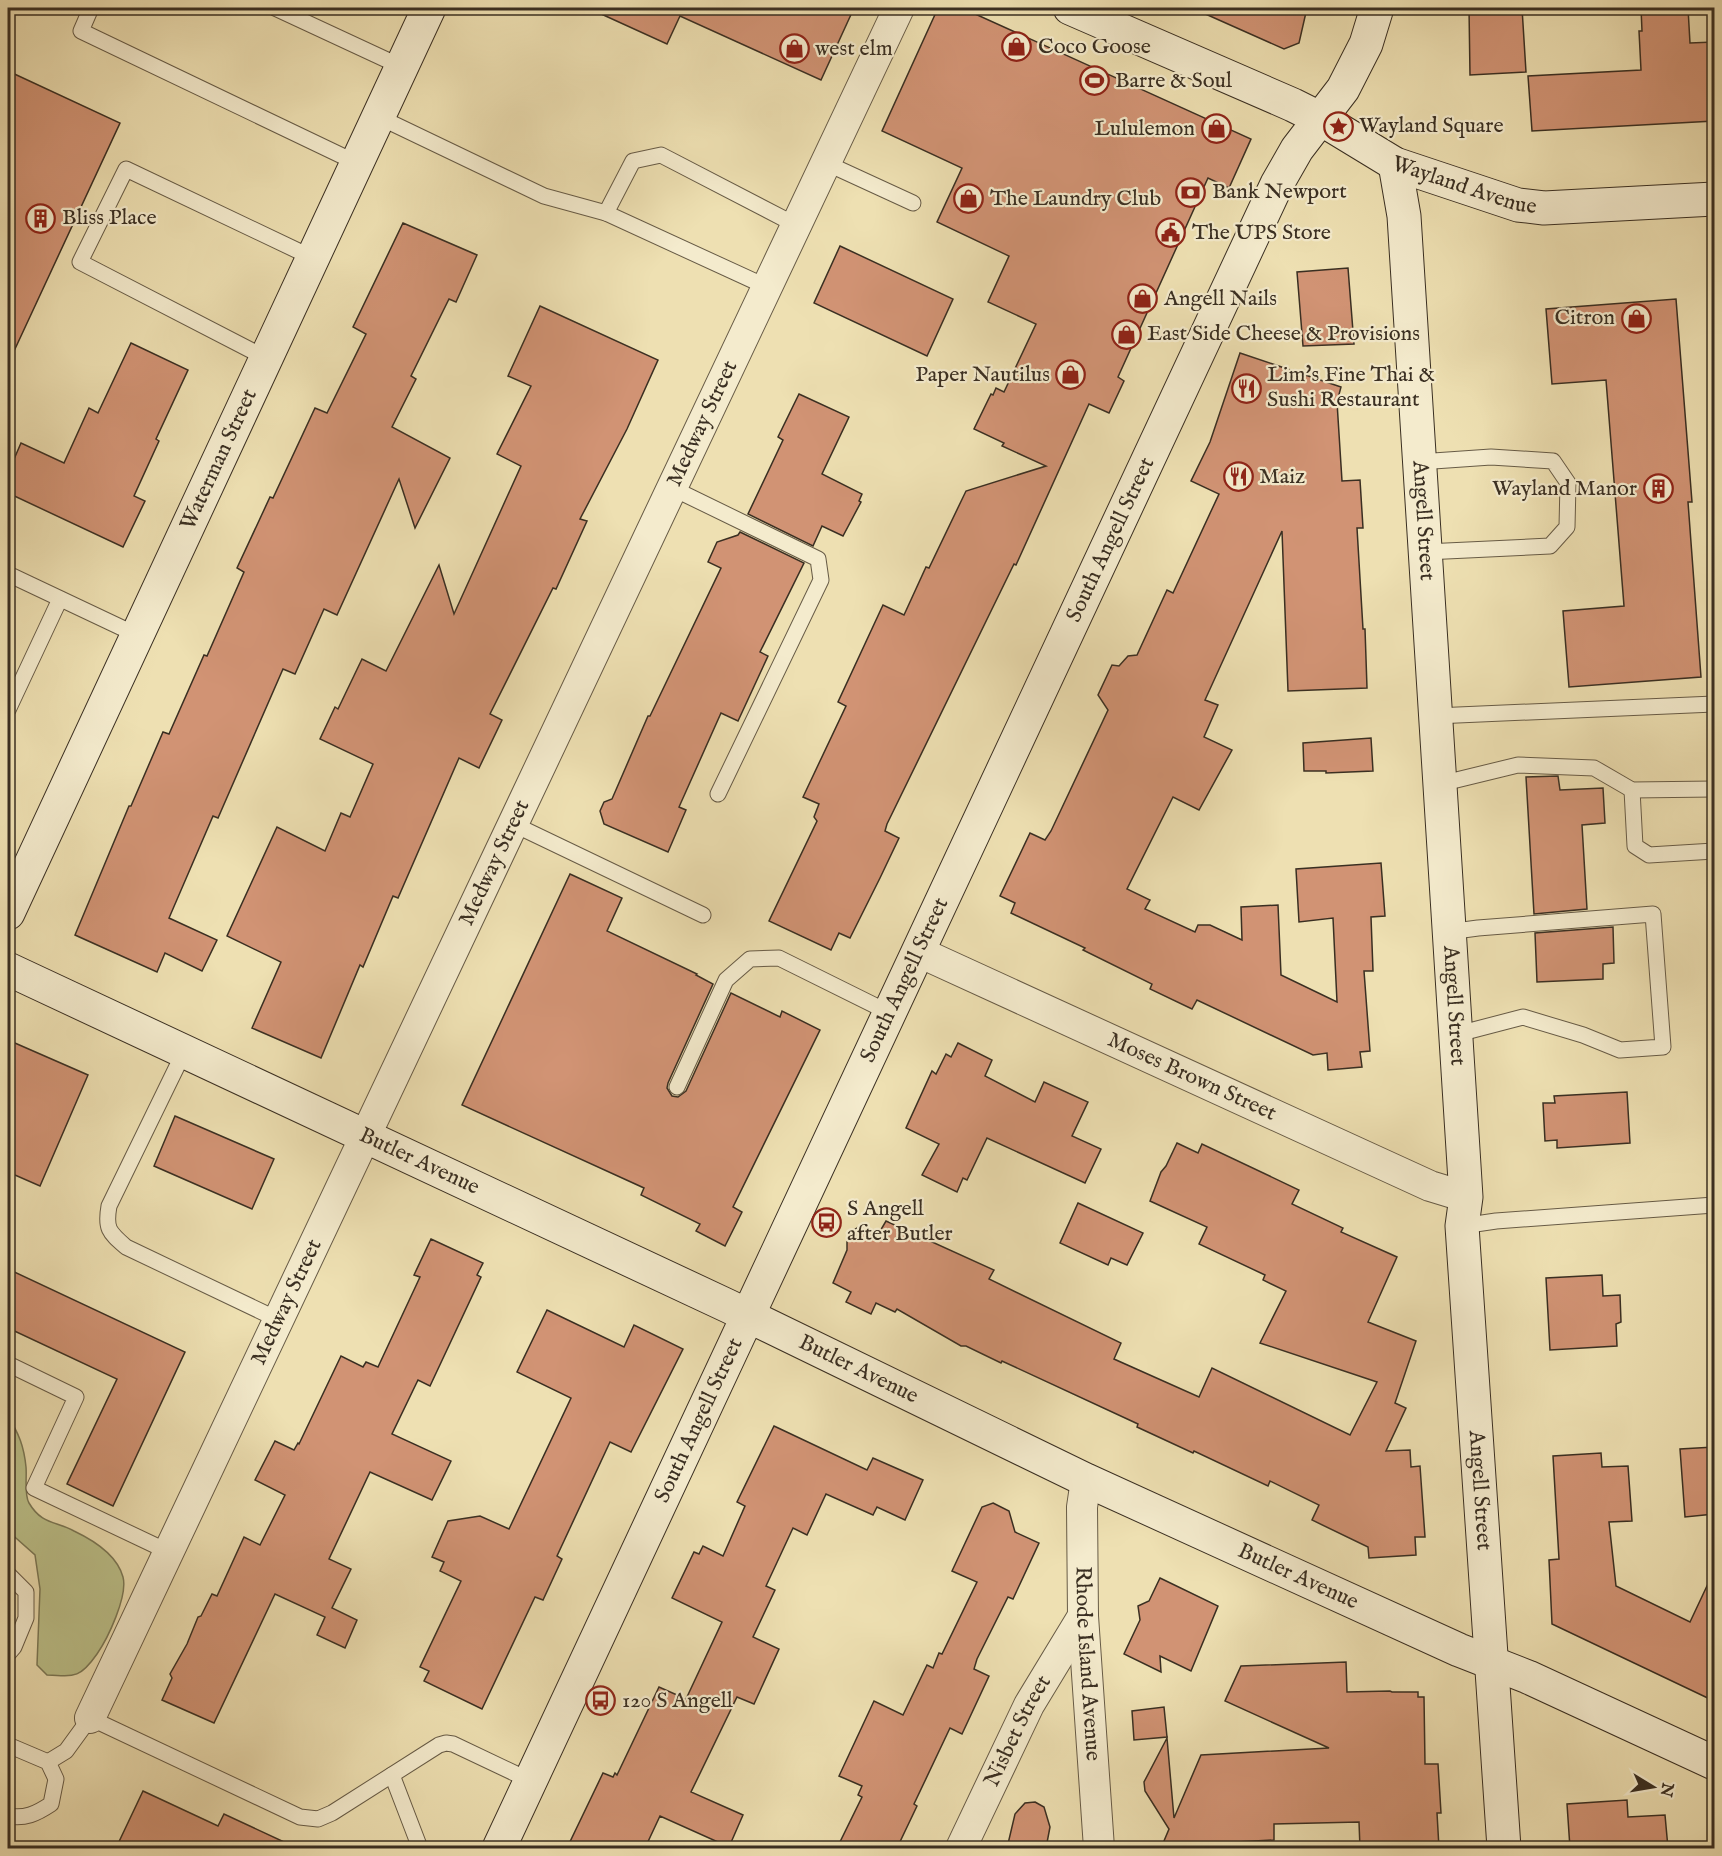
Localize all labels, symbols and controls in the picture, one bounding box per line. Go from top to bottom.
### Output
shop icon: Coco Goose [1001,31,1033,63]
shop icon: west elm [778,33,810,65]
place label: Coco Goose [1038,33,1151,61]
place label: west elm [815,35,893,63]
sports icon: Barre & Soul [1078,65,1110,97]
place label: Barre & Soul [1115,67,1232,95]
place icon: Wayland Square [1322,110,1354,142]
place label: Wayland Square [1359,112,1504,140]
shop icon: Lululemon [1200,113,1232,145]
place label: Lululemon [1094,115,1195,143]
street label: Wayland Avenue [1388,150,1538,221]
bank icon: Bank Newport [1175,176,1207,208]
place label: Bank Newport [1212,178,1347,206]
shop icon: The Laundry Club [953,183,985,215]
place label: The Laundry Club [990,185,1161,213]
building icon: Bliss Place [25,202,57,234]
place label: Bliss Place [62,204,157,232]
public building icon: The UPS Store [1155,217,1187,249]
place label: The UPS Store [1192,219,1331,247]
shop icon: Angell Nails [1127,283,1159,315]
place label: Angell Nails [1163,285,1277,313]
shop icon: Citron [1620,302,1652,334]
place label: Citron [1554,304,1615,332]
shop icon: East Side Cheese & Provisions [1110,318,1142,350]
place label: East Side Cheese & Provisions [1147,320,1420,348]
street label: Medway Street [661,356,744,491]
shop icon: Paper Nautilus [1055,359,1087,391]
place label: Paper Nautilus [915,361,1050,389]
place label: Lim's Fine Thai & Sushi Restaurant [1267,361,1435,414]
restaurant icon: Lim's Fine Thai & Sushi Restaurant [1230,372,1262,404]
street label: Waterman Street [174,384,264,535]
street label: South Angell Street [1060,453,1161,627]
street label: Angell Street [1405,459,1441,582]
restaurant icon: Maiz [1222,461,1254,493]
place label: Maiz [1259,463,1305,491]
building icon: Wayland Manor [1642,473,1674,505]
place label: Wayland Manor [1492,475,1637,503]
street label: Medway Street [453,795,537,930]
street label: South Angell Street [854,893,955,1067]
street label: Angell Street [1436,944,1472,1067]
street label: Moses Brown Street [1103,1026,1281,1128]
street label: Butler Avenue [354,1121,484,1202]
place label: S Angell after Butler [847,1195,953,1248]
bus stop icon: S Angell after Butler [810,1206,842,1238]
street label: Medway Street [245,1234,329,1370]
street label: Butler Avenue [794,1328,923,1410]
street label: South Angell Street [648,1333,750,1507]
street label: Angell Street [1462,1428,1498,1552]
street label: Butler Avenue [1233,1537,1363,1616]
street label: Rhode Island Avenue [1069,1566,1107,1762]
street label: Nisbet Street [978,1670,1058,1791]
bus stop icon: 120 S Angell [585,1685,617,1717]
place label: 120 S Angell [622,1687,733,1715]
north arrow [1623,1757,1683,1817]
text: N [1655,1780,1677,1798]

